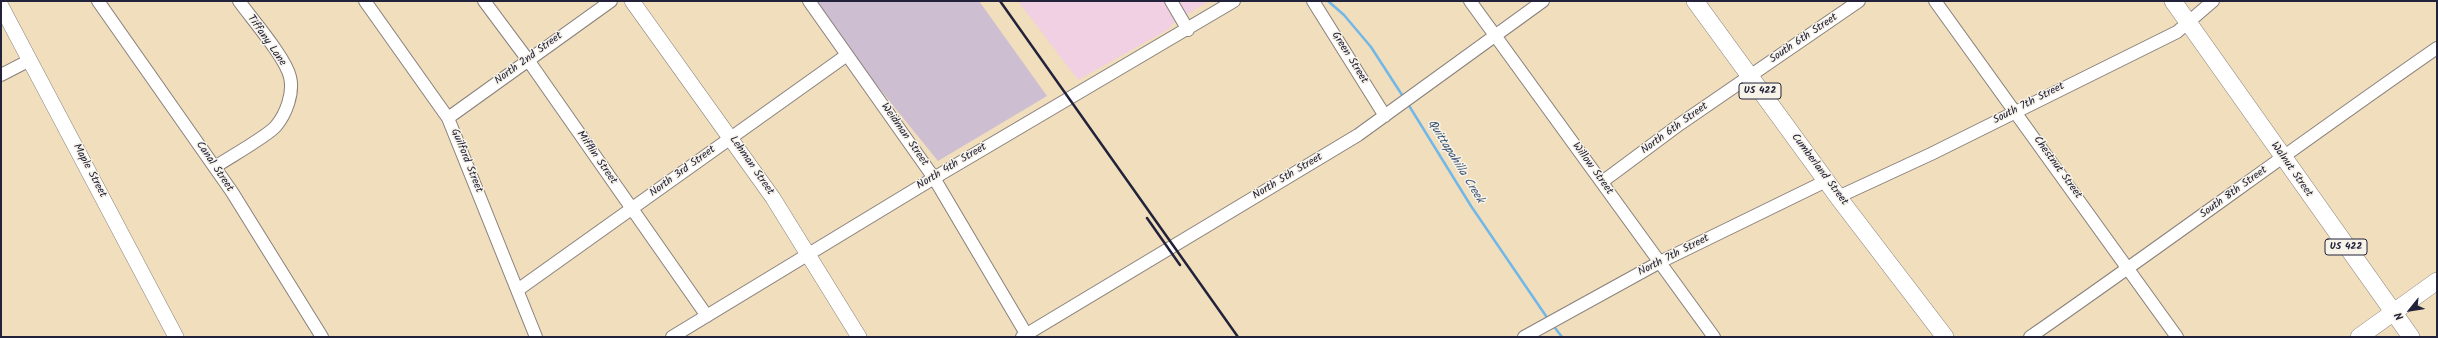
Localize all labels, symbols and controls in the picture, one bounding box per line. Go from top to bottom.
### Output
street label: South 6th Street [1767,11,1841,67]
street label: Tiffany Lane [244,13,288,69]
street label: North 2nd Street [492,30,566,88]
street label: Green Street [1328,30,1370,86]
street label: South 7th Street [1991,80,2067,128]
road number: US 422 [1739,83,1781,99]
street label: North 6th Street [1639,100,1711,158]
street label: Weidman Street [877,101,931,169]
water label: Quittapahilla Creek [1424,118,1486,206]
street label: Guilford Street [447,127,485,195]
street label: Mifflin Street [573,129,619,187]
street label: Cumberland Street [1788,131,1850,209]
street label: Lehman Street [726,134,776,198]
street label: Chestnut Street [2030,134,2084,202]
street label: Canal Street [192,139,236,195]
street label: Willow Street [1569,140,1615,198]
street label: Walnut Street [2267,140,2315,200]
street label: North 4th Street [915,141,989,193]
street label: Maple Street [69,142,109,200]
street label: North 3rd Street [647,144,719,200]
street label: North 5th Street [1251,151,1325,203]
street label: South 8th Street [2198,164,2270,222]
street label: North 7th Street [1636,232,1712,280]
road number: US 422 [2325,239,2367,255]
north arrow [2390,290,2430,330]
text: N [2390,308,2409,324]

